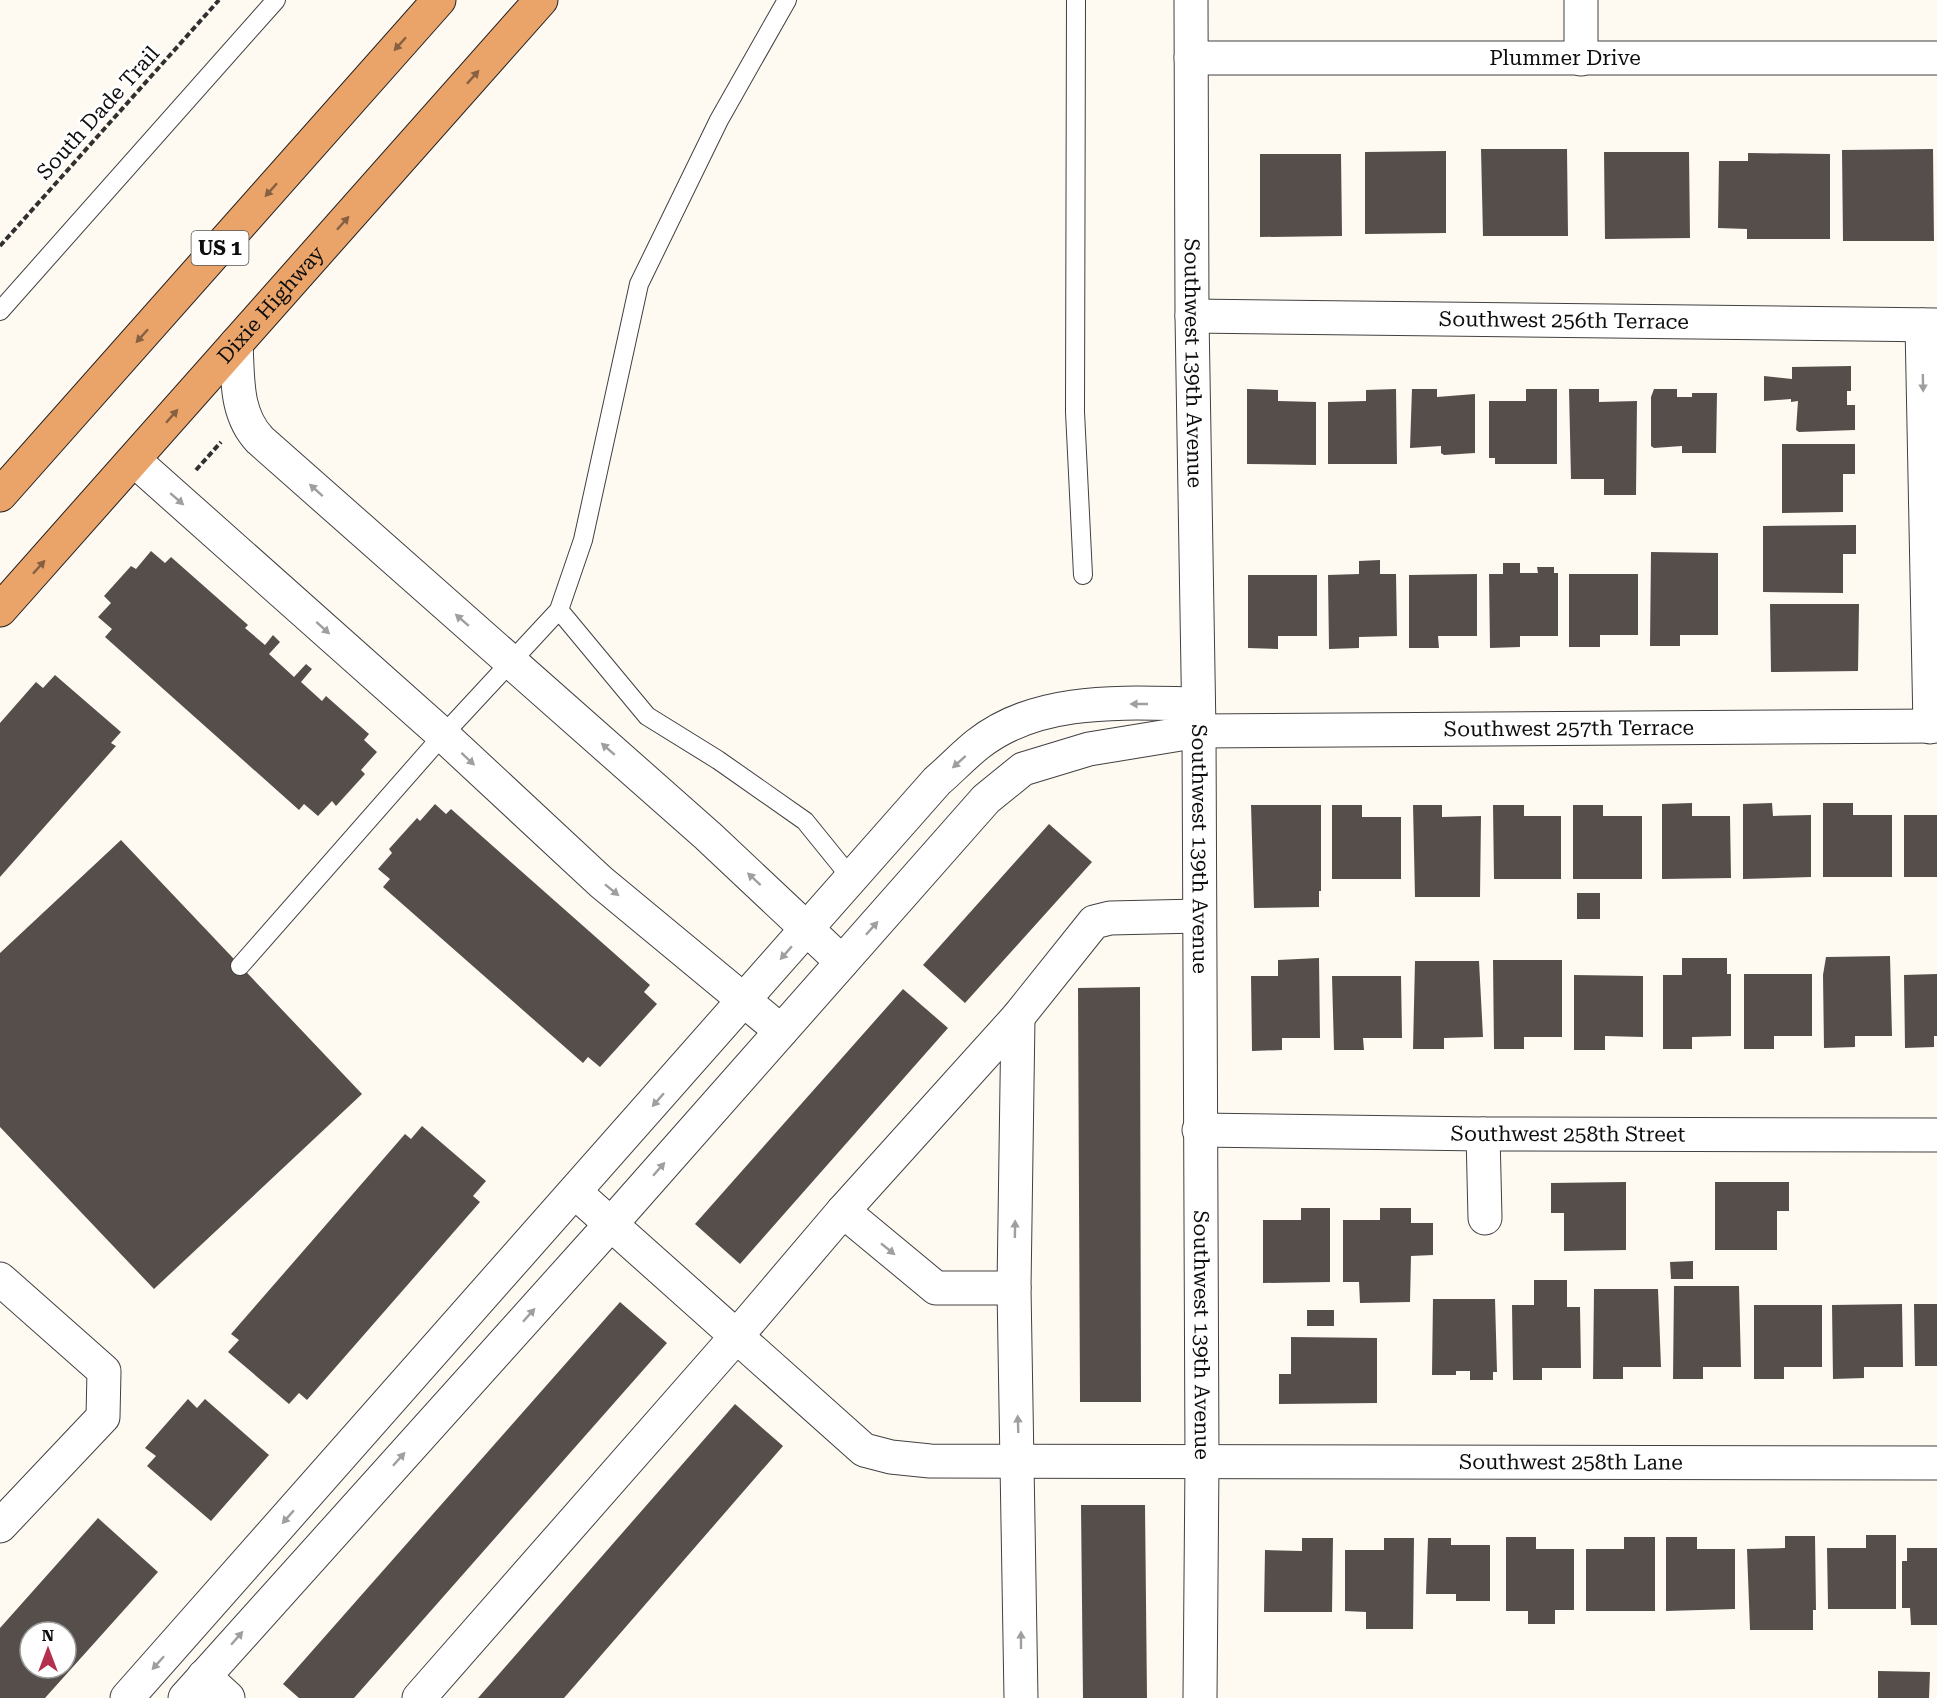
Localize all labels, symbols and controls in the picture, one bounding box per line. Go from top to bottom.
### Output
one-way arrow [394,36,407,51]
street label: South Dade Trail [32,41,164,184]
street label: Plummer Drive [1489,46,1641,70]
one-way arrow [466,70,479,85]
one-way arrow [265,182,278,197]
one-way arrow [336,216,349,231]
road number: US 1 [192,231,248,265]
street label: Southwest 139th Avenue [1180,238,1207,488]
street label: Dixie Highway [212,241,329,368]
street label: Southwest 256th Terrace [1439,307,1689,334]
one-way arrow [135,328,149,343]
one-way arrow [1918,374,1928,393]
one-way arrow [165,409,178,424]
one-way arrow [309,483,324,497]
one-way arrow [170,492,185,506]
one-way arrow [32,560,45,575]
one-way arrow [455,614,470,627]
one-way arrow [315,621,330,634]
one-way arrow [1129,699,1148,708]
street label: Southwest 257th Terrace [1444,716,1694,741]
street label: Southwest 139th Avenue [1187,724,1212,974]
one-way arrow [601,742,616,756]
one-way arrow [460,752,475,765]
one-way arrow [952,755,967,768]
one-way arrow [747,872,761,886]
one-way arrow [604,884,620,897]
one-way arrow [865,921,879,936]
one-way arrow [780,945,793,960]
one-way arrow [652,1092,665,1107]
street label: Southwest 258th Street [1451,1122,1685,1146]
one-way arrow [652,1162,665,1177]
street label: Southwest 139th Avenue [1189,1210,1214,1460]
one-way arrow [1010,1219,1020,1238]
one-way arrow [880,1242,895,1254]
one-way arrow [522,1307,536,1322]
one-way arrow [1013,1414,1023,1433]
street label: Southwest 258th Lane [1459,1450,1683,1474]
one-way arrow [392,1452,406,1467]
one-way arrow [282,1509,295,1524]
north arrow [18,1620,78,1680]
text: N [42,1626,54,1645]
one-way arrow [1016,1630,1025,1649]
one-way arrow [230,1631,243,1646]
one-way arrow [152,1655,165,1670]

